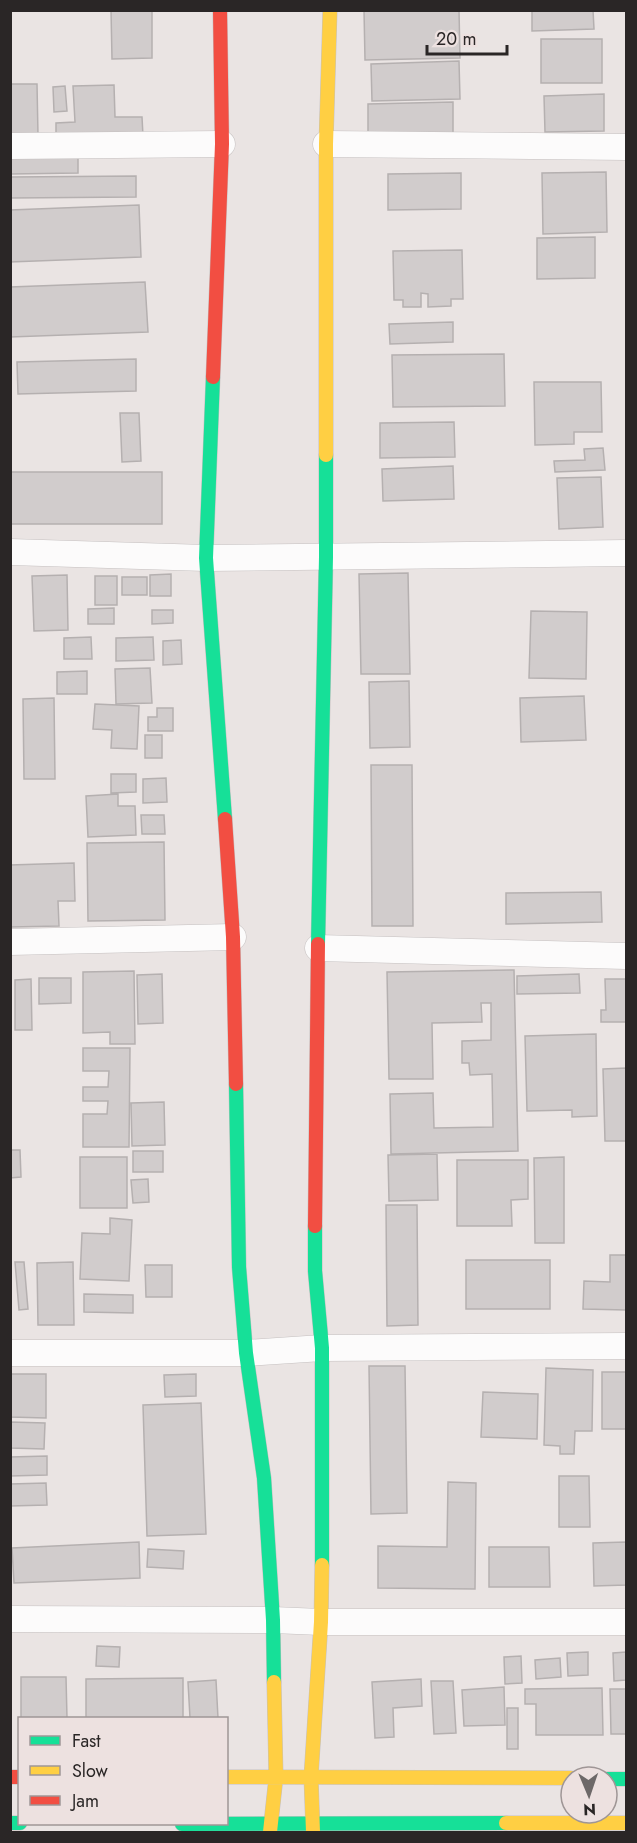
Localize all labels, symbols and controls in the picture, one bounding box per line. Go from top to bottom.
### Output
scale bar [427,18,506,56]
text: 20 m [436,26,476,52]
legend [18,1717,228,1825]
text: Fast [72,1728,101,1754]
text: Slow [72,1758,109,1784]
north arrow [559,1765,619,1825]
text: Jam [70,1788,99,1814]
text: N [583,1798,596,1821]

